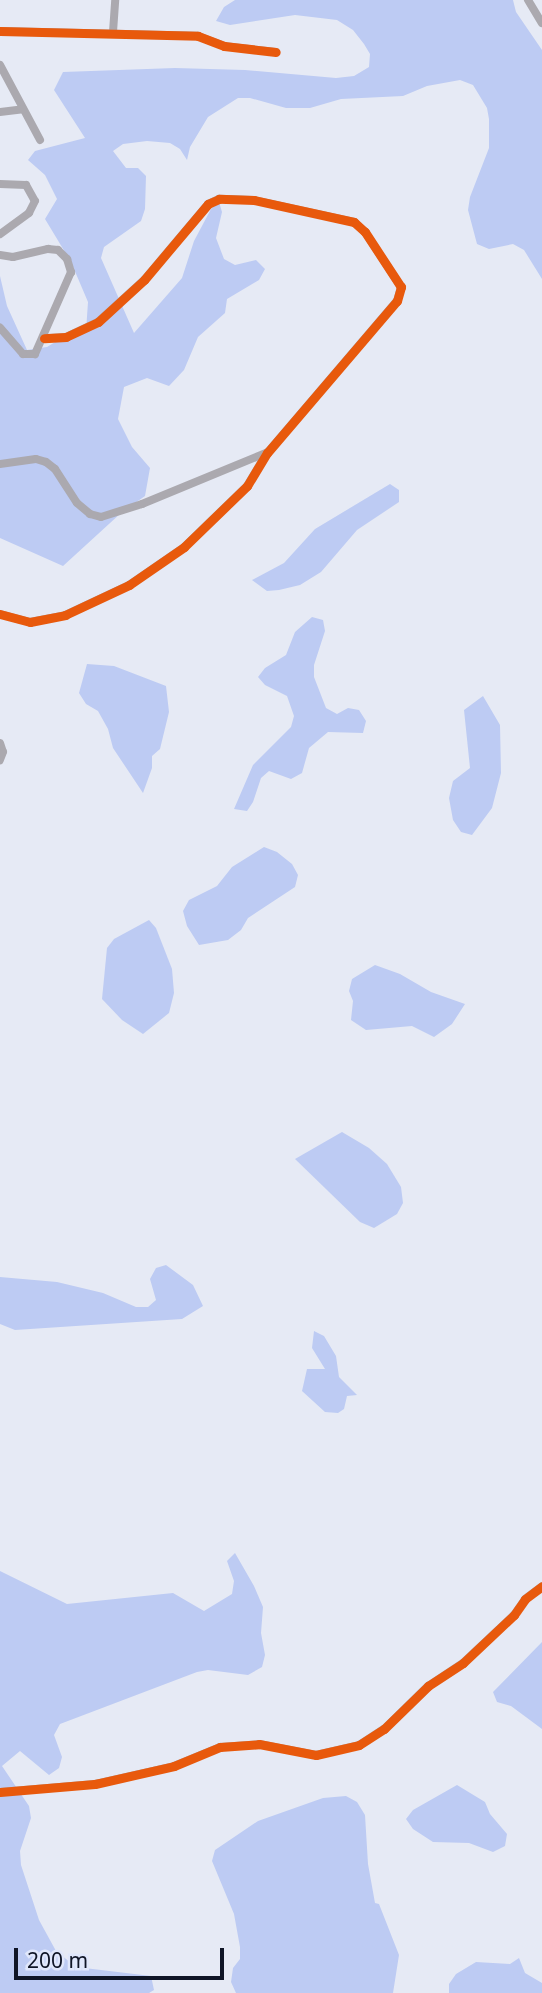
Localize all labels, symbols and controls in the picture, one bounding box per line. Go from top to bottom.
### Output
scale bar [18,1934,228,1978]
text: 200 m [27,1946,88,1974]

